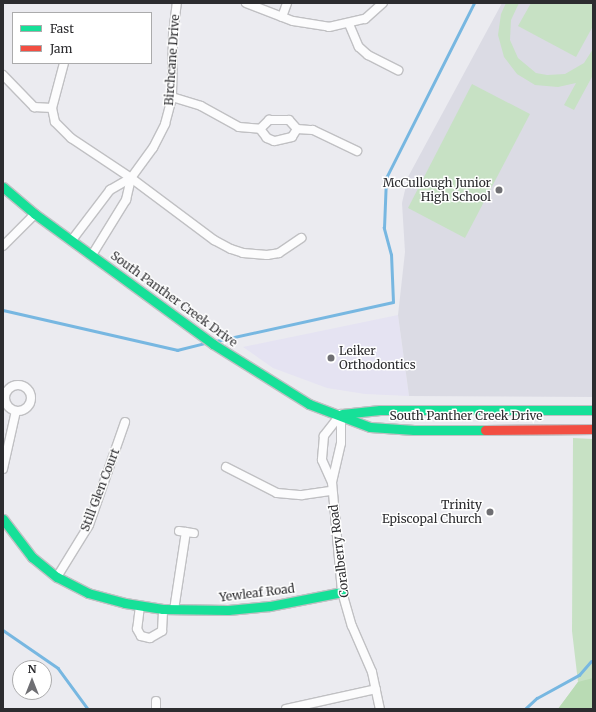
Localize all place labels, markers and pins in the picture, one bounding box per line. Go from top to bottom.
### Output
place label: McCullough Junior High School [383,176,491,204]
marker: McCullough Junior High School [494,185,504,195]
place label: Leiker Orthodontics [339,344,416,372]
marker: Leiker Orthodontics [326,353,336,363]
place label: Trinity Episcopal Church [382,498,482,526]
marker: Trinity Episcopal Church [485,507,495,517]

